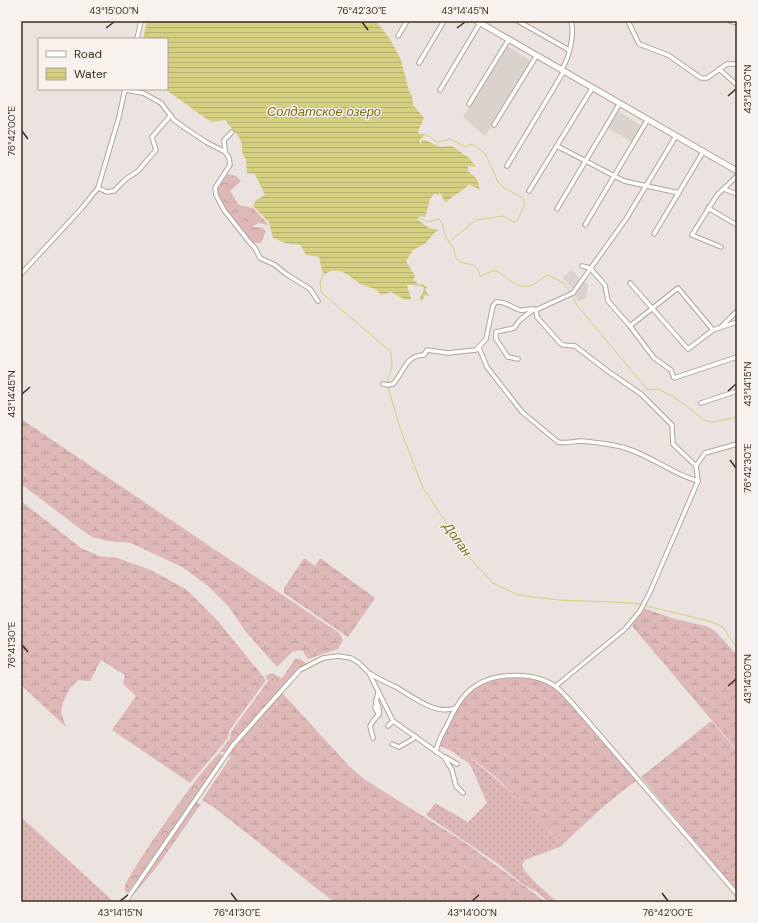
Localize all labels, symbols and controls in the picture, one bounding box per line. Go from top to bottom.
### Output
text: 43°15'00"N [89,4,139,17]
text: 76°42'30"E [337,4,387,17]
text: 43°14'45"N [441,4,489,17]
legend [38,38,168,90]
text: Road [74,46,102,62]
text: 43°14'30"N [741,65,754,113]
text: Water [74,66,108,82]
water label: Солдатское озеро [267,103,381,120]
text: 76°42'00"E [5,105,18,156]
text: 43°14'15"N [741,361,754,407]
text: 43°14'45"N [5,370,18,418]
text: 76°42'30"E [741,443,754,493]
water label: Долан [439,517,475,560]
text: 76°41'30"E [5,621,18,668]
text: 43°14'00"N [741,654,754,704]
text: 43°14'15"N [97,906,143,919]
text: 76°41'30"E [214,906,261,919]
text: 43°14'00"N [447,906,497,919]
text: 76°42'00"E [643,906,694,919]

